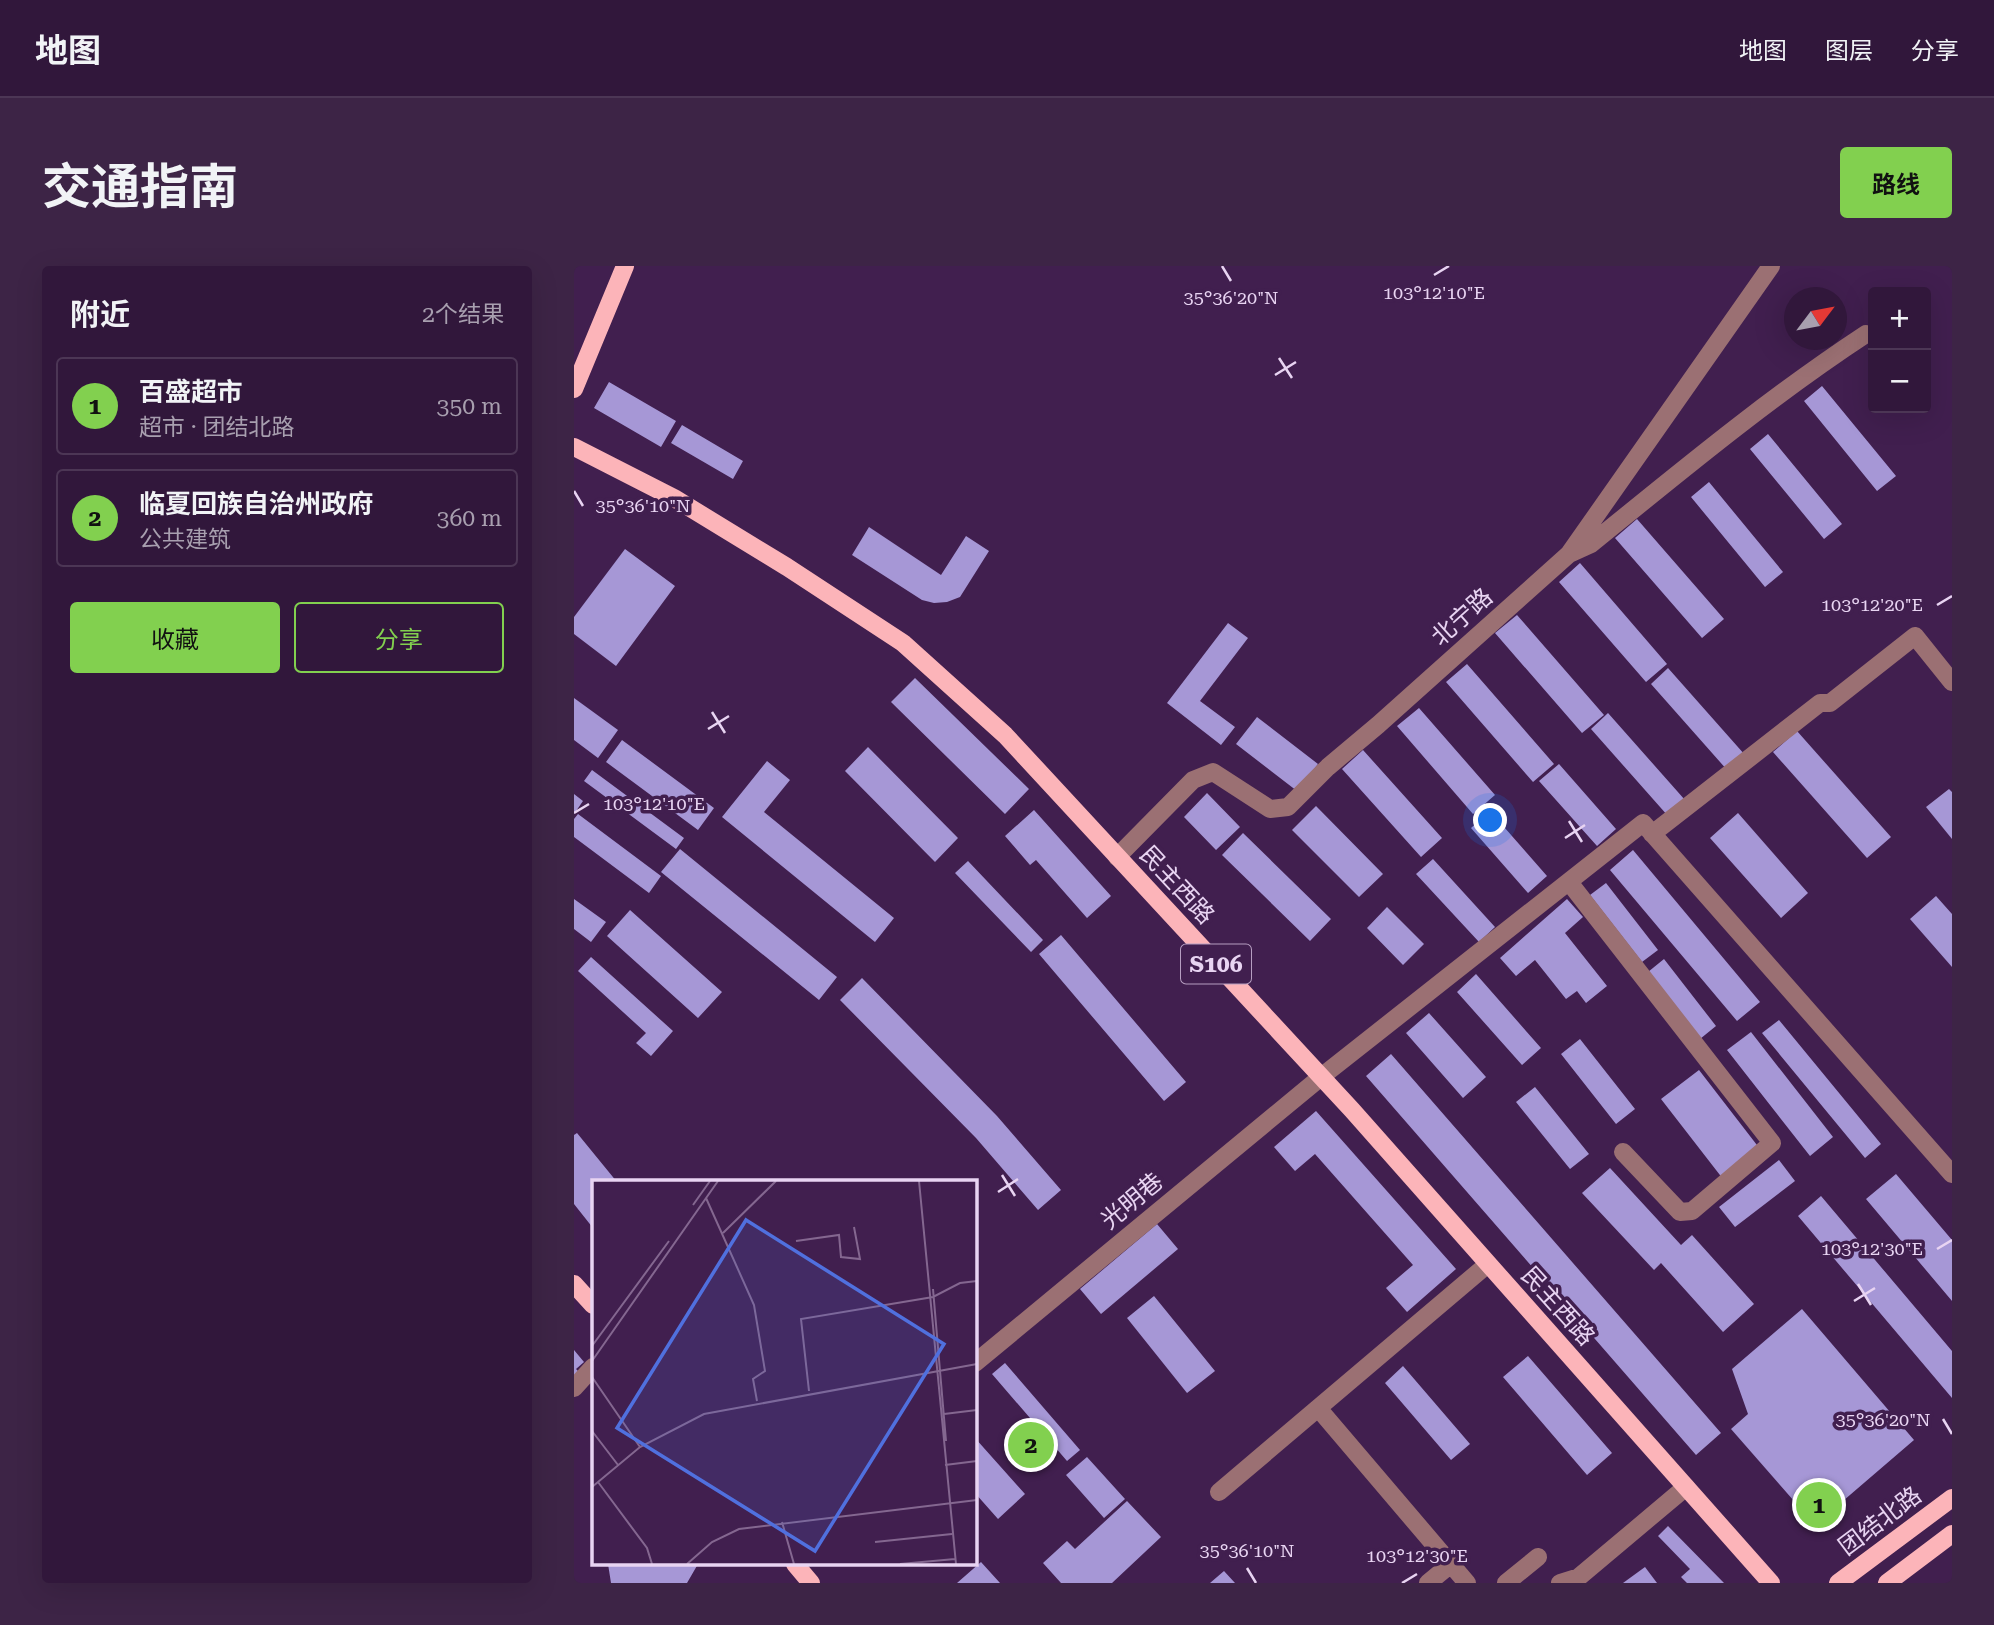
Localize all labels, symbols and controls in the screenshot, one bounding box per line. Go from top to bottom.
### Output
text: 地图 [35,31,101,70]
text: 地图 [1739,37,1787,65]
text: 图层 [1825,37,1873,65]
text: 分享 [1911,37,1959,65]
button: 路线 [1840,147,1952,218]
text: 交通指南 [42,159,238,216]
text: 103°12'10"E [1383,282,1485,303]
text: 35°36'20"N [1184,287,1278,308]
north arrow [1784,287,1847,350]
map controls [1868,287,1931,413]
button: + [1868,287,1931,350]
text: 附近 [70,297,130,332]
text: 2个结果 [422,301,504,328]
button: − [1868,350,1931,413]
text: 百盛超市 [139,377,243,407]
text: 1 [89,393,101,420]
text: 350 m [437,393,502,420]
text: 超市 · 团结北路 [139,414,294,441]
text: 临夏回族自治州政府 [139,489,373,519]
text: 35°36'10"N [596,495,690,516]
text: 2 [89,505,101,532]
text: 360 m [437,505,502,532]
text: 公共建筑 [139,526,231,553]
street label: 北宁路 [1426,583,1498,651]
text: 103°12'20"E [1821,594,1923,615]
button: 收藏 [70,602,280,673]
button: 分享 [294,602,504,673]
text: 103°12'10"E [603,793,705,814]
your location [1473,803,1507,837]
street label: 民主西路 [1134,840,1220,930]
road number: S106 [1181,944,1251,984]
street label: 光明巷 [1095,1167,1169,1235]
inset map [592,1180,976,1566]
text: 103°12'30"E [1821,1238,1923,1259]
street label: 民主西路 [1515,1261,1601,1351]
text: 35°36'20"N [1836,1409,1930,1430]
pin: 2 [1008,1419,1054,1471]
pin: 1 [1796,1479,1842,1531]
street label: 团结北路 [1833,1481,1927,1561]
text: 35°36'10"N [1200,1540,1294,1561]
text: 103°12'30"E [1366,1545,1468,1566]

